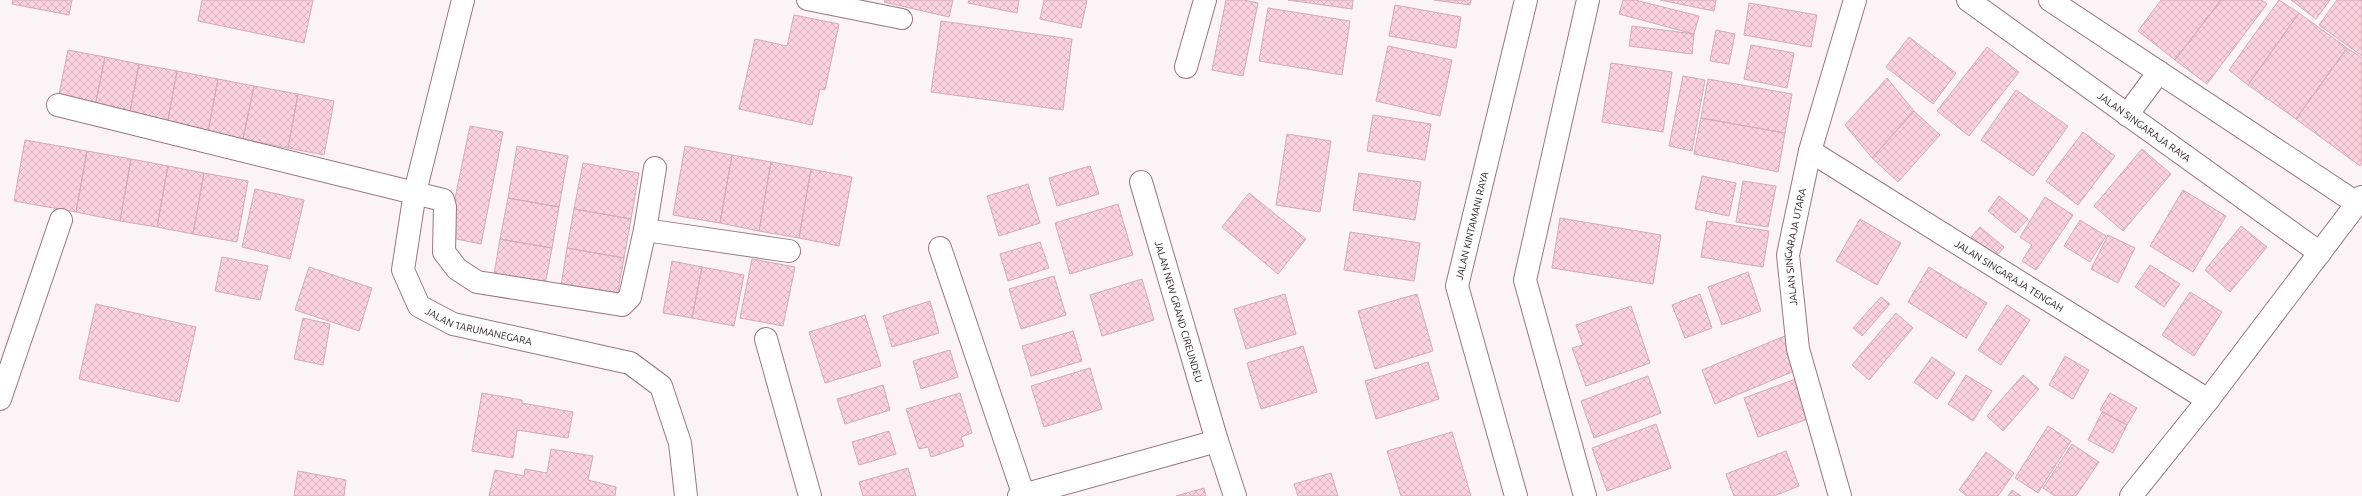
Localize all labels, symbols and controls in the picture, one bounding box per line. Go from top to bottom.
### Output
street label: JALAN SINGARAJA RAYA [2096,90,2193,164]
street label: JALAN KINTAMANI RAYA [1453,170,1490,281]
street label: JALAN SINGARAJA UTARA [1782,187,1808,306]
street label: JALAN SINGARAJA TENGAH [1953,237,2066,314]
street label: JALAN NEW GRAND CIREUNDEU [1153,239,1205,384]
street label: JALAN TARUMANEGARA [424,305,534,347]

